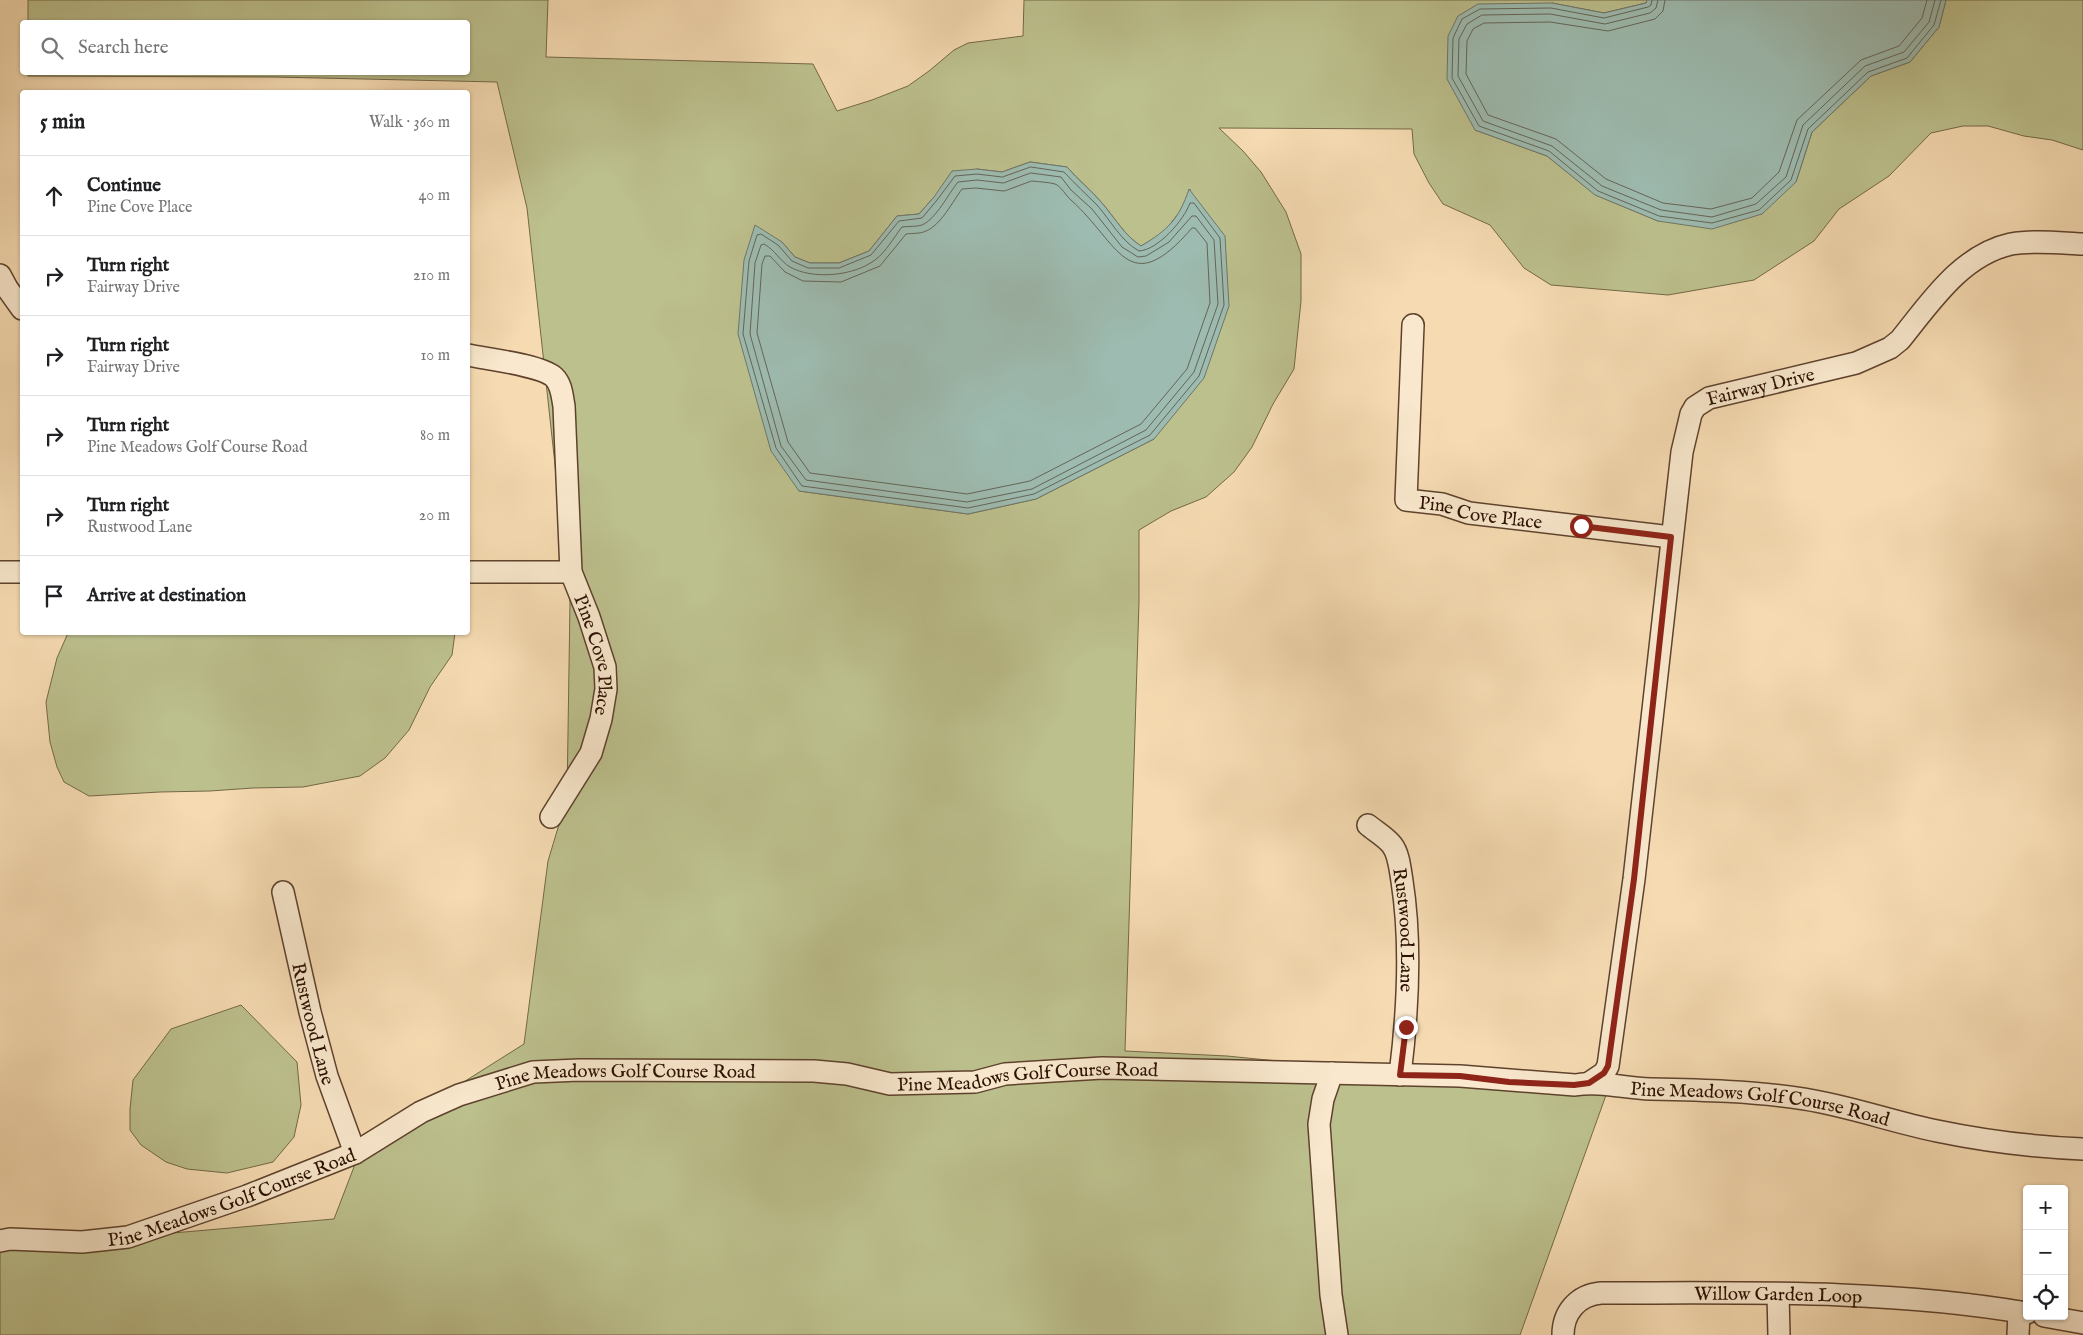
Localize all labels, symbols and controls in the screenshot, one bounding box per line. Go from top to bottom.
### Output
search box [20,20,470,75]
icon: search [38,34,66,62]
text: Search here [78,36,169,60]
text: 5 min [40,109,85,136]
text: Walk · 360 m [369,113,450,133]
text: Continue [87,174,161,198]
icon: ahead [40,182,68,210]
text: 40 m [418,186,450,206]
text: Pine Cove Place [87,198,192,218]
text: Turn right [87,254,169,278]
icon: right [40,262,68,290]
text: 210 m [413,266,450,286]
text: Fairway Drive [87,278,180,298]
text: Turn right [87,334,169,358]
icon: right [40,342,68,370]
text: 10 m [420,346,450,366]
text: Fairway Drive [87,358,180,378]
street label: Fairway Drive [1704,363,1817,412]
text: Turn right [87,414,169,438]
icon: right [40,422,68,450]
text: 80 m [420,426,450,446]
text: Pine Meadows Golf Course Road [87,438,307,458]
street label: Pine Cove Place [1418,492,1544,536]
text: Turn right [87,494,169,518]
icon: right [40,502,68,530]
text: 20 m [419,506,450,526]
route start [1570,515,1593,538]
text: Rustwood Lane [87,518,192,538]
icon: arrive [40,582,68,610]
text: Arrive at destination [87,584,246,608]
street label: Pine Cove Place [567,591,616,718]
street label: Rustwood Lane [1386,866,1418,993]
street label: Rustwood Lane [285,960,339,1089]
route end [1395,1016,1418,1039]
street label: Pine Meadows Golf Course Road [897,1058,1159,1098]
street label: Pine Meadows Golf Course Road [492,1060,756,1097]
street label: Pine Meadows Golf Course Road [1629,1077,1893,1133]
street label: Pine Meadows Golf Course Road [107,1144,360,1253]
map controls [2023,1185,2068,1320]
button: + [2023,1185,2068,1230]
button: − [2023,1230,2068,1275]
button: locate [2023,1275,2068,1320]
street label: Willow Garden Loop [1694,1283,1863,1310]

